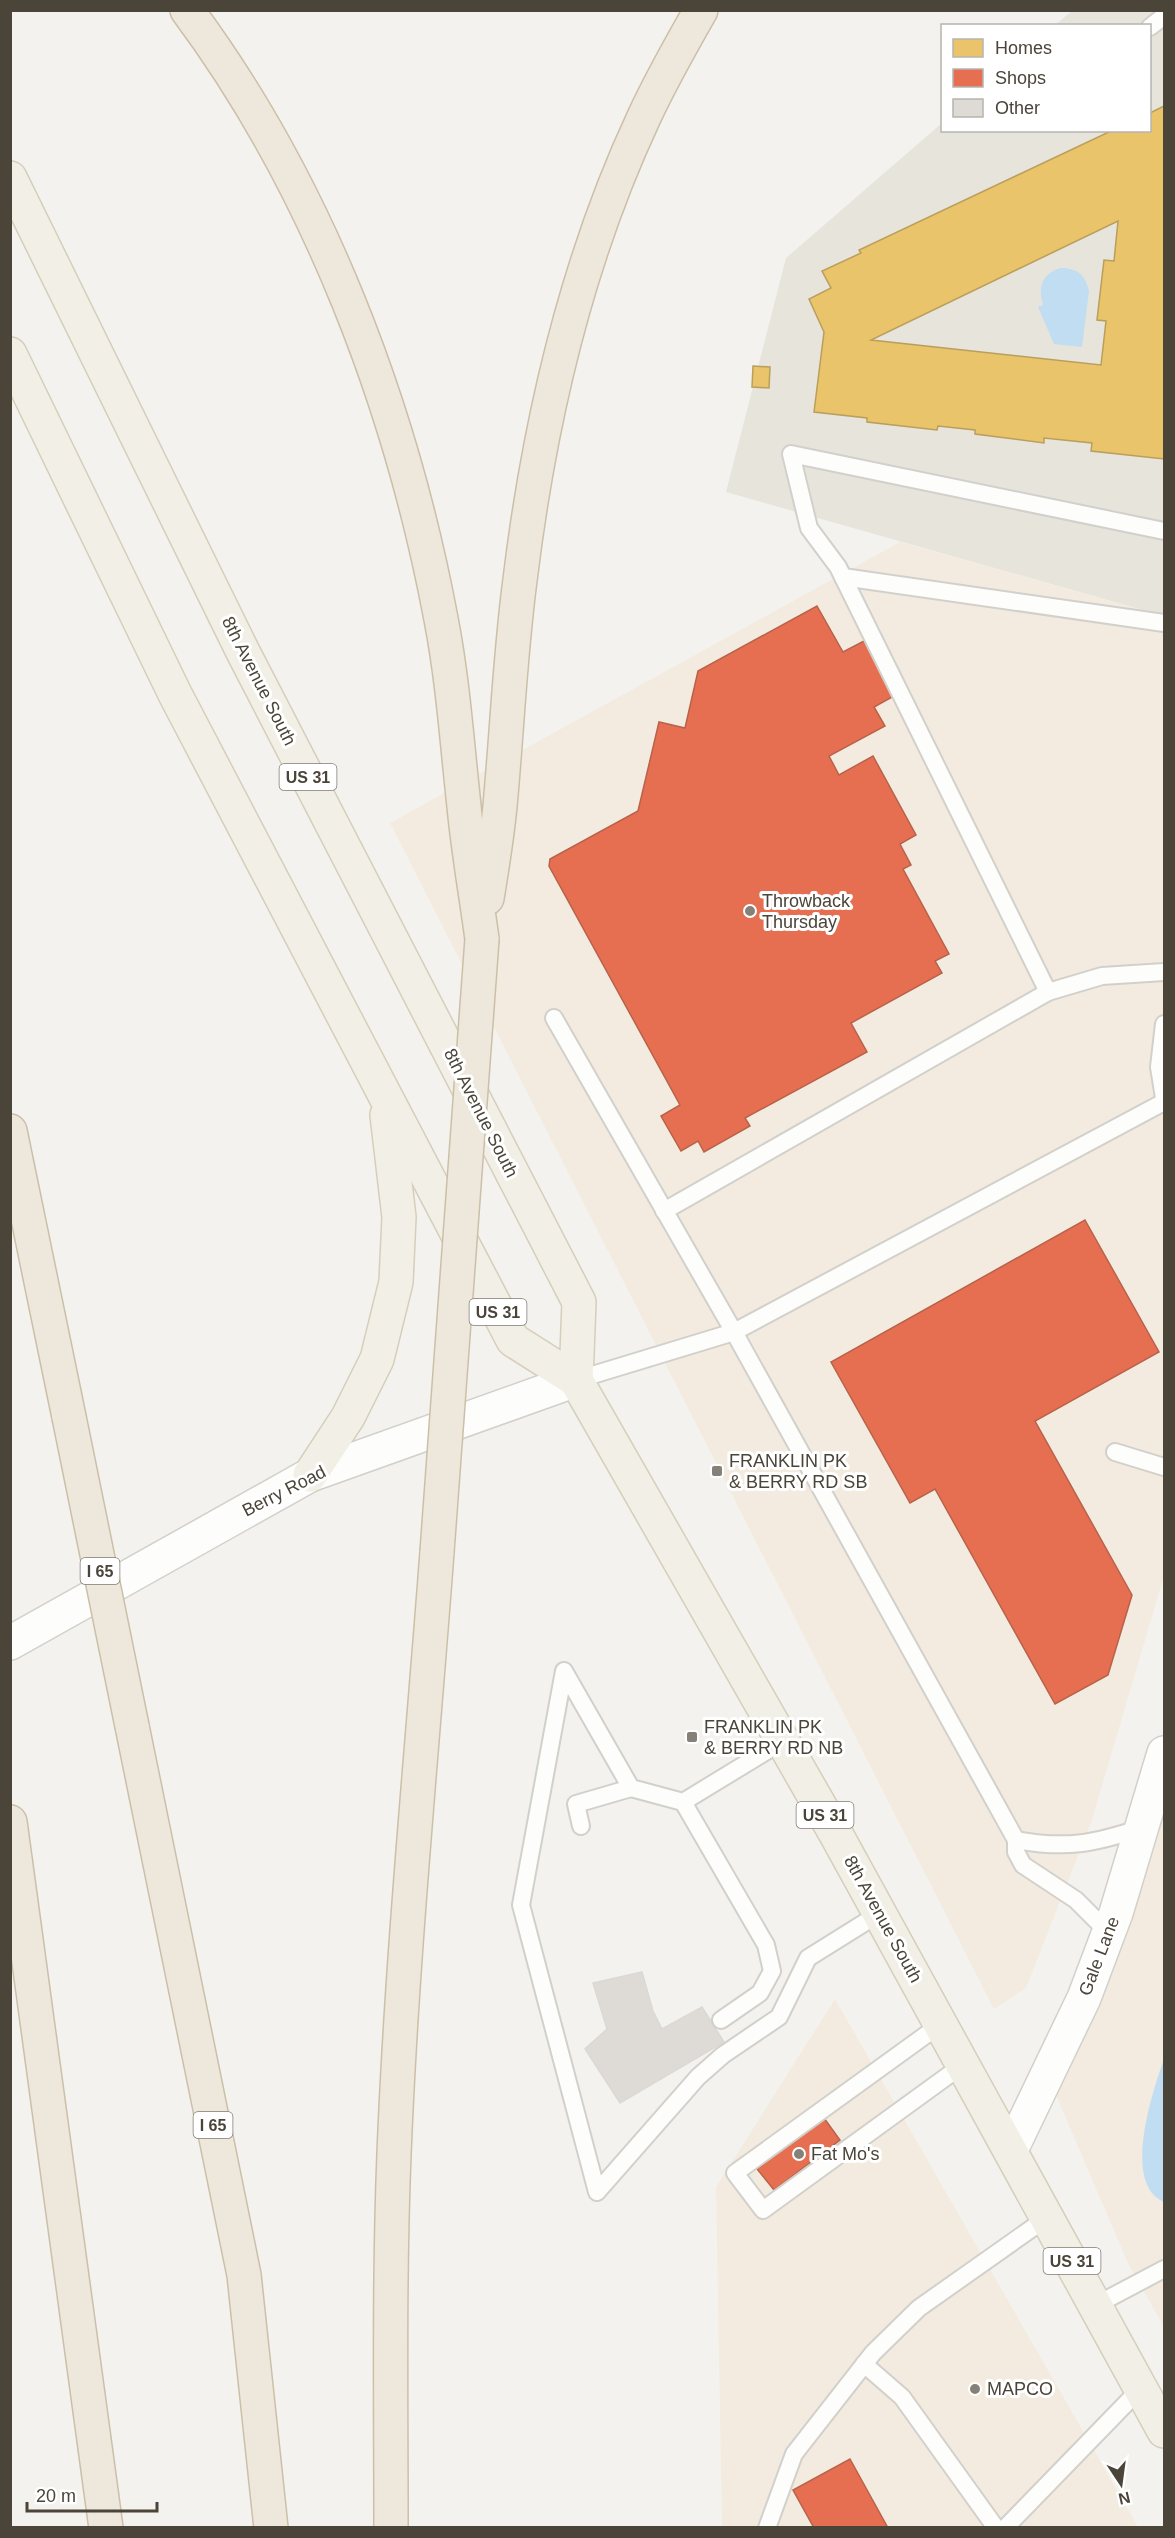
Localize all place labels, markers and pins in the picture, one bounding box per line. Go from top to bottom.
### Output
place label: Throwback Thursday [762,891,851,932]
marker: Throwback Thursday [743,904,757,918]
place label: FRANKLIN PK & BERRY RD SB [729,1451,867,1492]
marker: FRANKLIN PK & BERRY RD SB [710,1464,724,1478]
place label: FRANKLIN PK & BERRY RD NB [704,1717,843,1758]
marker: FRANKLIN PK & BERRY RD NB [685,1730,699,1744]
place label: Fat Mo's [811,2144,879,2164]
marker: Fat Mo's [792,2147,806,2161]
place label: MAPCO [987,2379,1053,2399]
marker: MAPCO [968,2382,982,2396]

